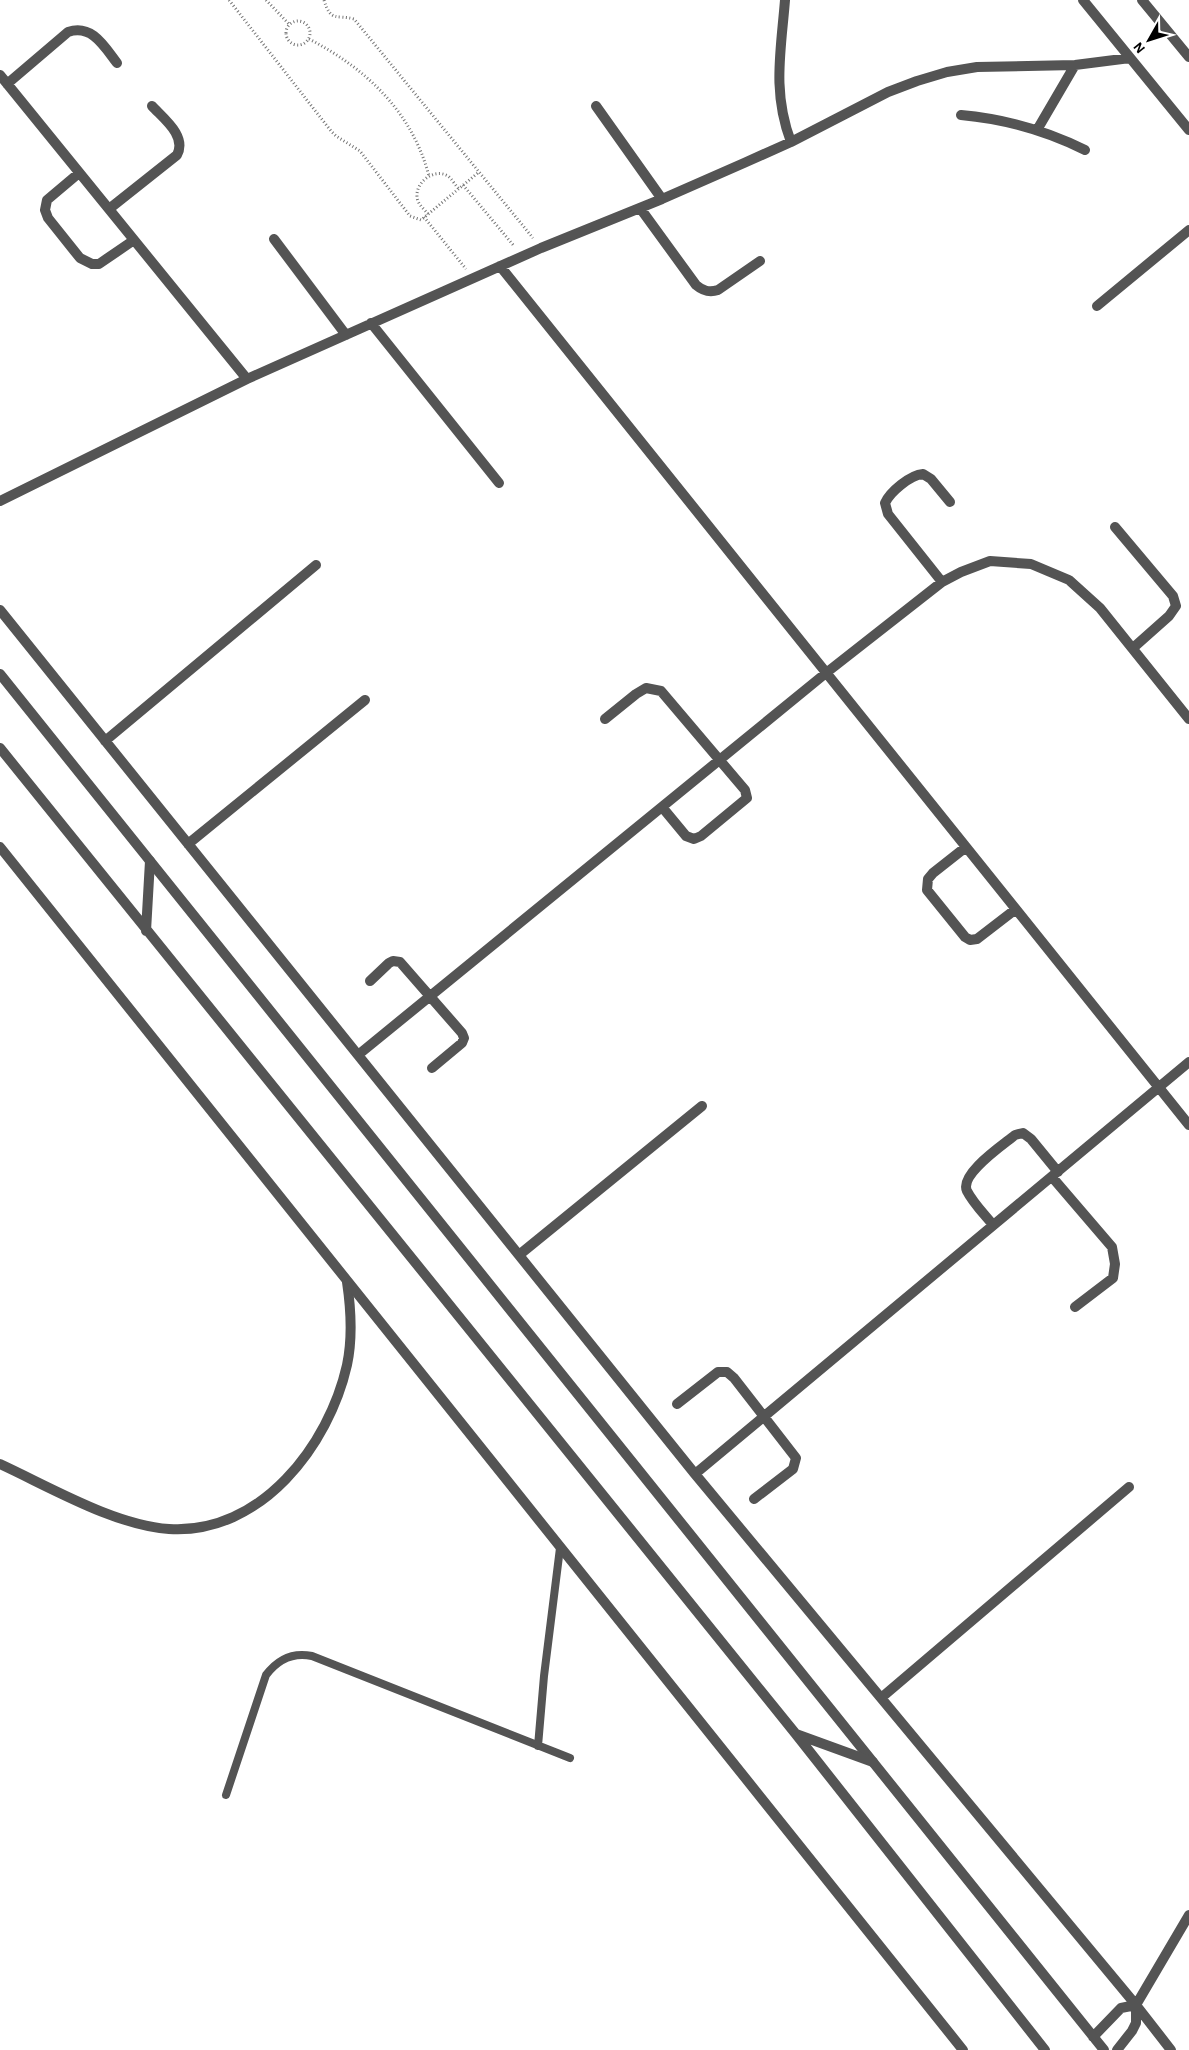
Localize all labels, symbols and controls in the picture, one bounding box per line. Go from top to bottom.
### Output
north arrow [1124,15,1174,65]
text: N [1131,39,1148,56]

